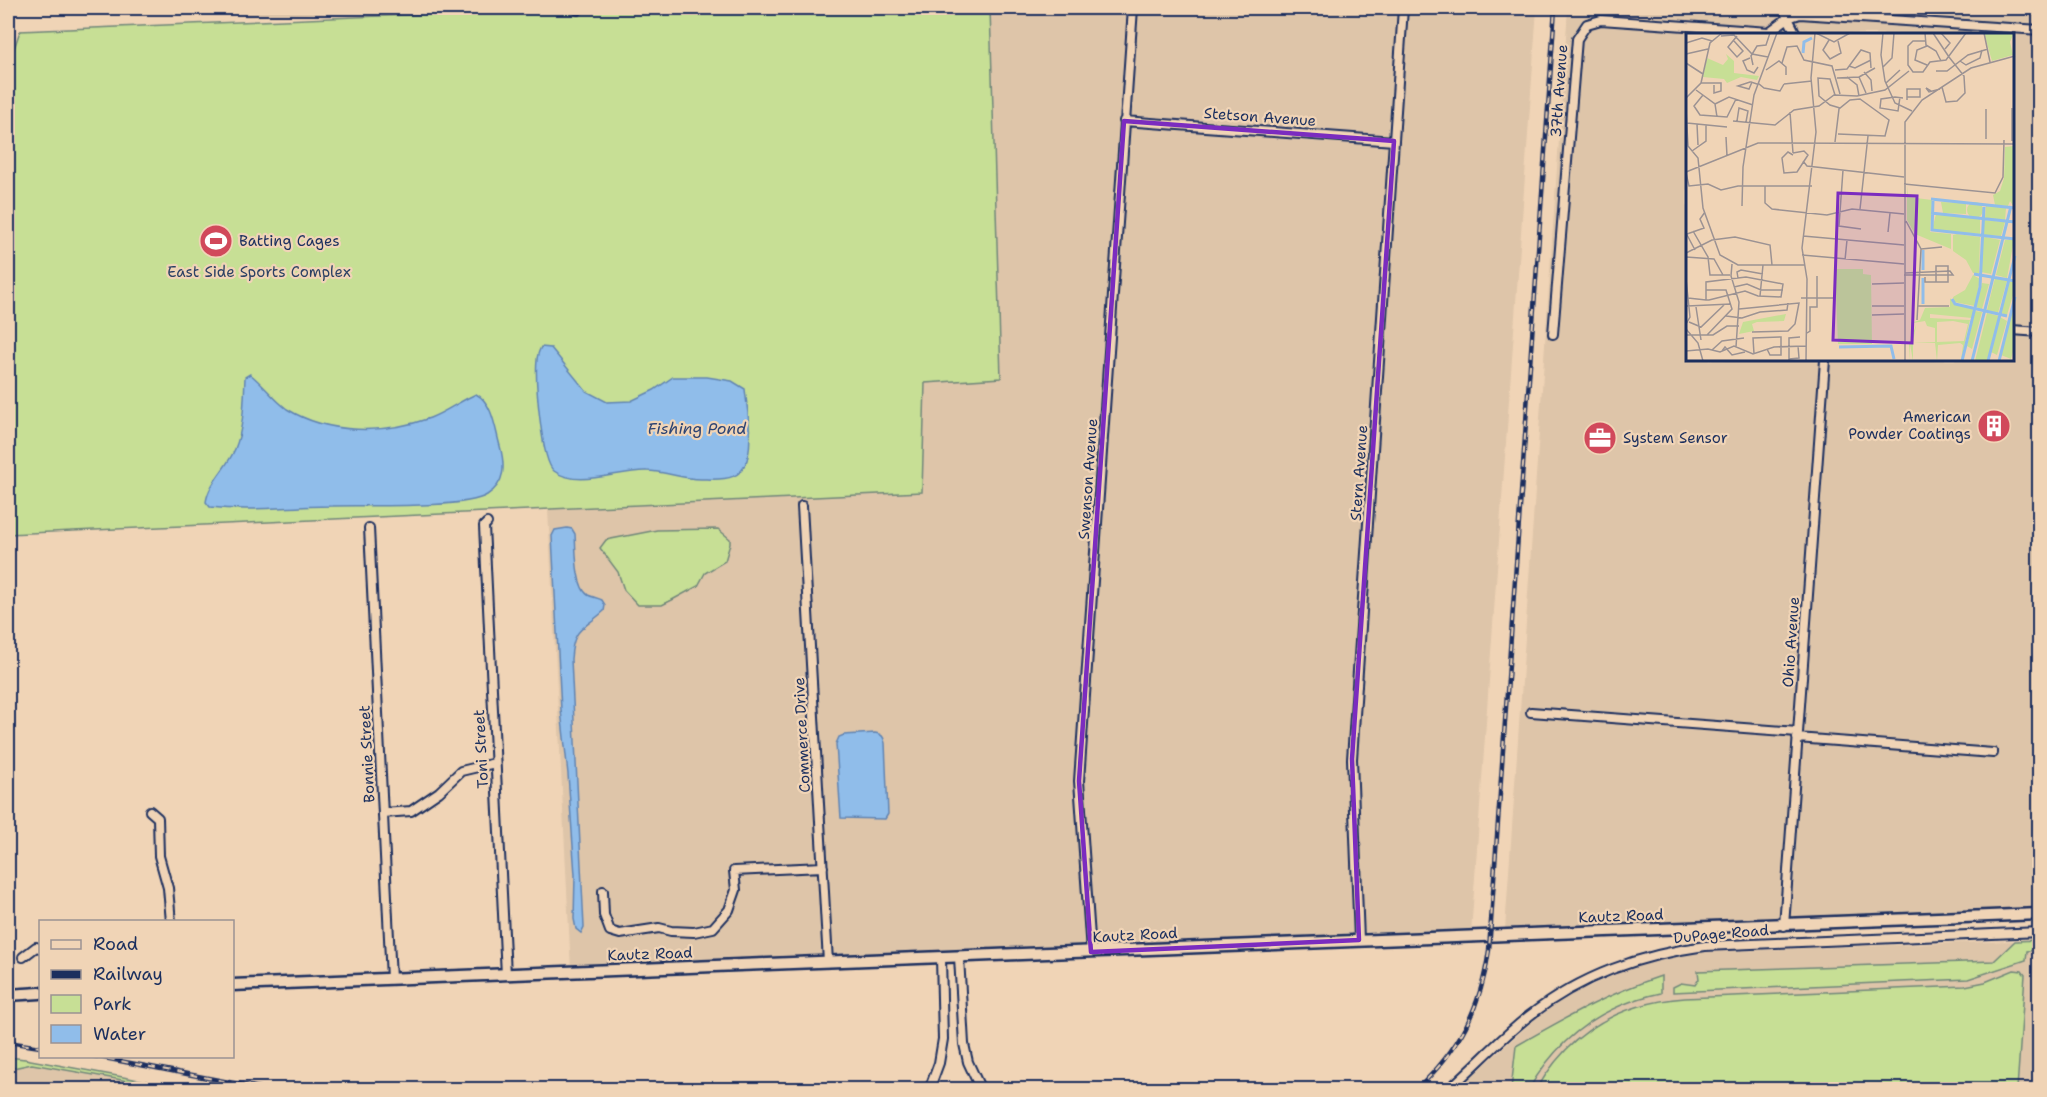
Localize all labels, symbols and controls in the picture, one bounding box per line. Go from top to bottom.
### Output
inset map [1686,33,2014,362]
street label: 37th Avenue [1546,44,1572,138]
street label: Stetson Avenue [1203,103,1317,131]
sports icon: Batting Cages [198,223,234,259]
place label: Batting Cages [239,231,340,251]
park label: East Side Sports Complex [167,262,351,282]
place label: American Powder Coatings [1848,407,1971,444]
building icon: American Powder Coatings [1976,408,2012,444]
water label: Fishing Pond [647,418,747,439]
street label: Swenson Avenue [1074,418,1102,540]
office icon: System Sensor [1582,420,1618,456]
street label: Stern Avenue [1346,424,1372,522]
place label: System Sensor [1623,428,1728,448]
street label: Ohio Avenue [1778,596,1804,688]
street label: Commerce Drive [789,677,815,793]
street label: Bonnie Street [354,705,380,803]
street label: Toni Street [469,709,493,789]
street label: Kautz Road [1578,905,1664,927]
legend [39,920,234,1058]
street label: DuPage Road [1672,920,1770,948]
street label: Kautz Road [1092,923,1179,947]
text: Road [93,932,138,956]
street label: Kautz Road [607,943,693,965]
text: Railway [93,962,163,986]
text: Park [93,992,132,1016]
text: Water [93,1022,146,1046]

